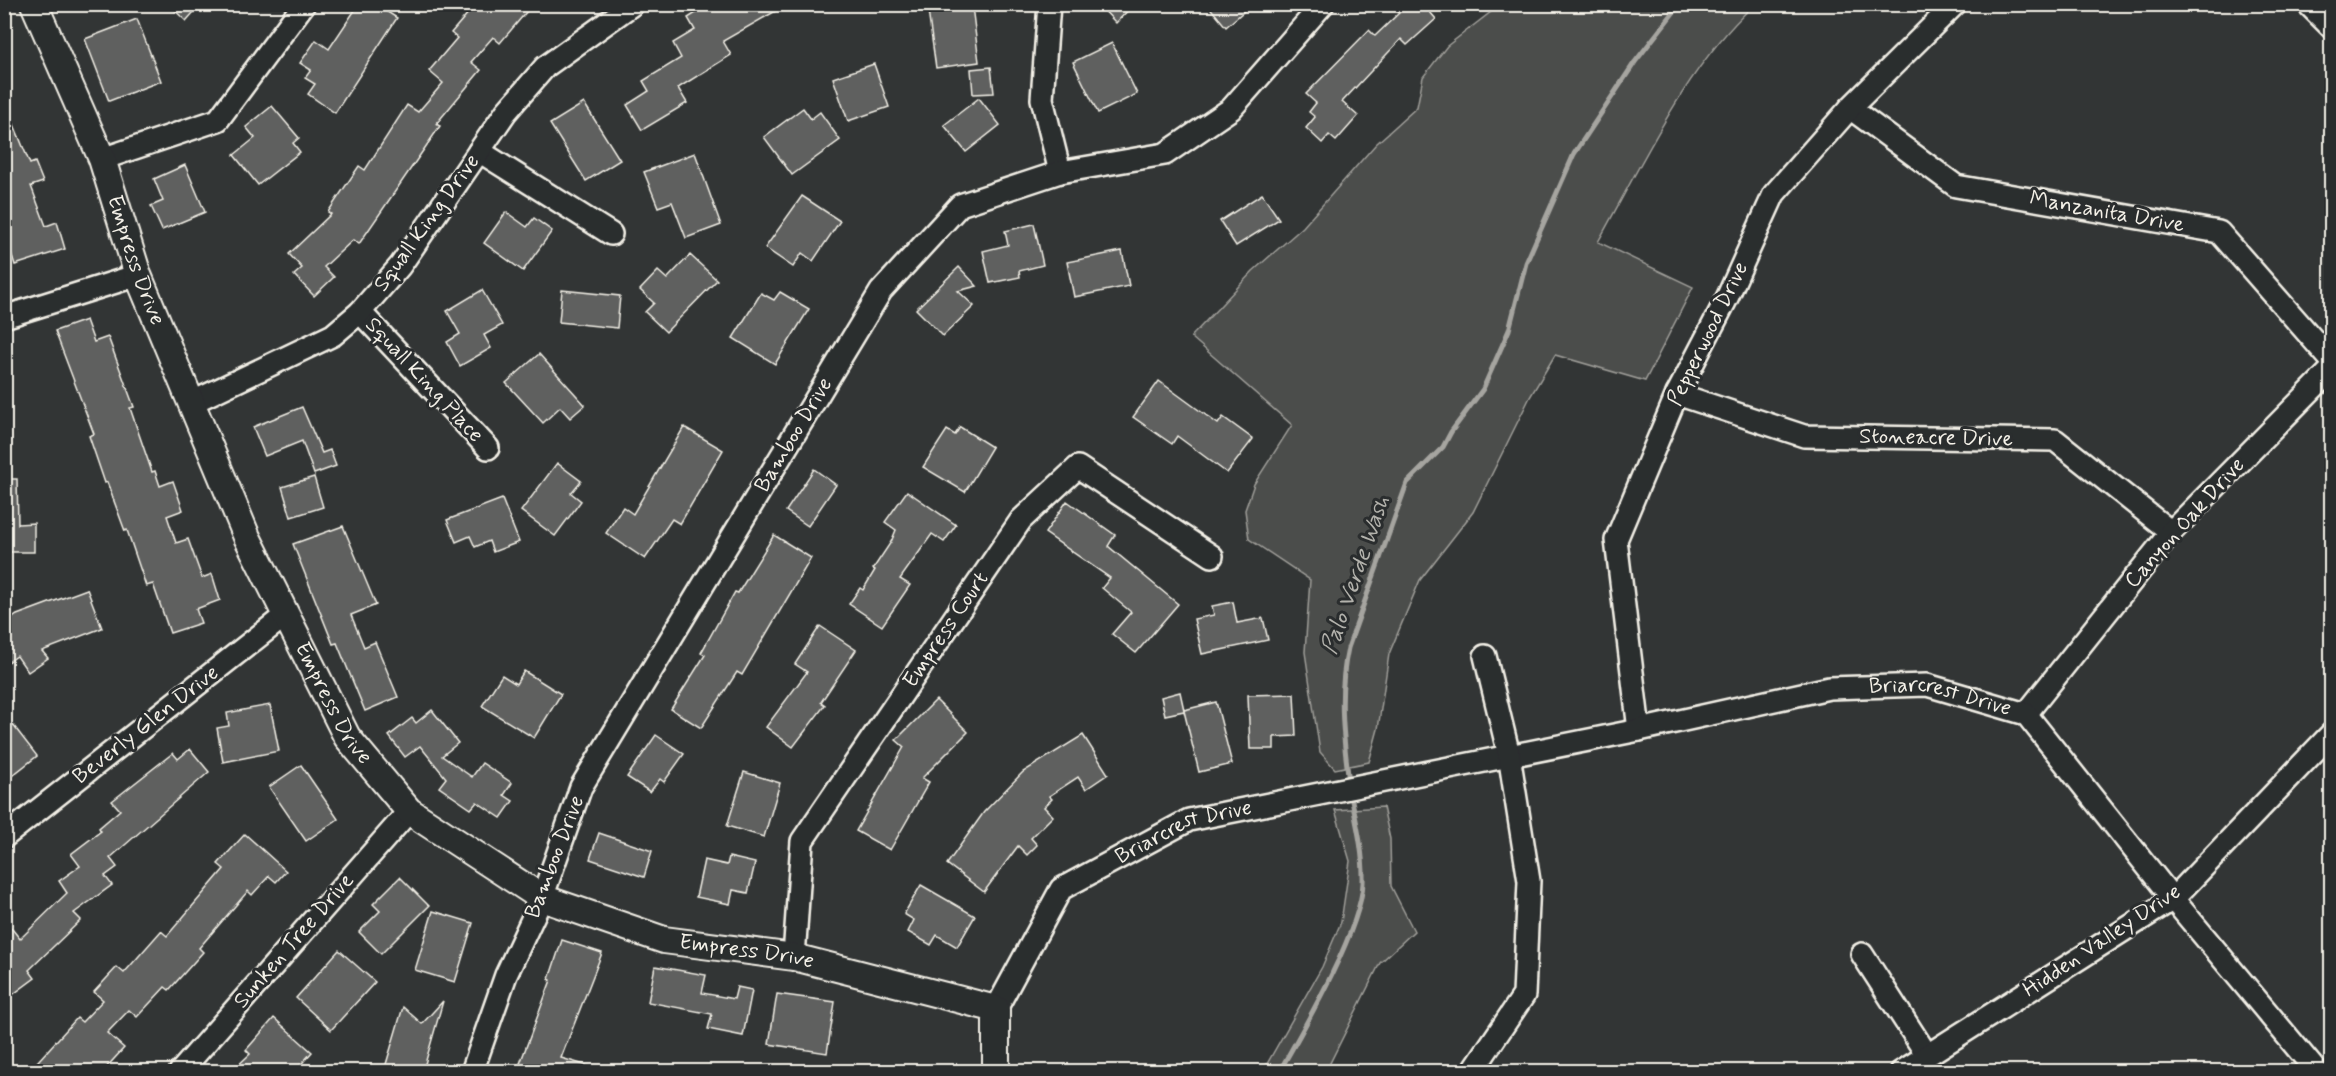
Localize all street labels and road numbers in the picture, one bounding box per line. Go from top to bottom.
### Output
street label: Squall King Drive [368,149,487,298]
street label: Manzanita Drive [2027,185,2187,239]
street label: Empress Drive [100,192,171,330]
street label: Pepperwood Drive [1661,257,1755,411]
street label: Squall King Place [358,311,489,449]
street label: Bamboo Drive [749,372,839,498]
street label: Stoneacre Drive [1859,423,2013,453]
street label: Canyon Oak Drive [2119,452,2251,594]
street label: Empress Court [897,567,995,693]
street label: Empress Drive [288,638,378,770]
street label: Beverly Glen Drive [67,659,225,791]
street label: Briarcrest Drive [1869,671,2015,723]
street label: Bamboo Drive [519,792,591,922]
street label: Briarcrest Drive [1111,794,1254,871]
street label: Sunken Tree Drive [228,867,361,1014]
street label: Hidden Valley Drive [2018,878,2186,1004]
street label: Empress Drive [677,928,817,976]

